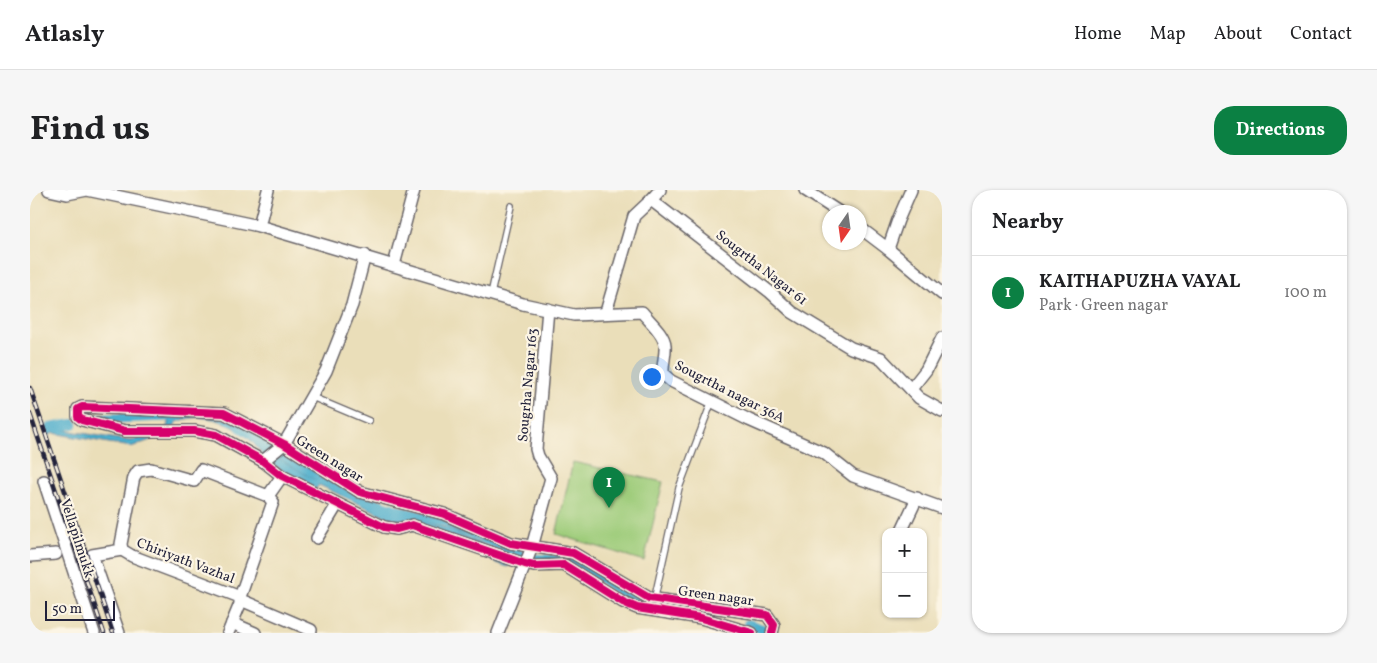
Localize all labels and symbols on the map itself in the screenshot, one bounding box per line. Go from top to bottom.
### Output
north arrow [822,205,867,250]
street label: Sougrtha Nagar 61 [711,226,811,310]
street label: Sougrha Nagar 163 [514,328,543,443]
street label: Sougrtha nagar 36A [671,356,788,428]
your location [639,364,665,390]
street label: Green nagar [292,431,367,487]
pin: 1 [593,467,625,508]
street label: Vellapilmukk [55,496,98,581]
street label: Chiriyath Vazhal [134,534,237,589]
street label: Green nagar [677,582,755,611]
scale bar [45,598,115,621]

